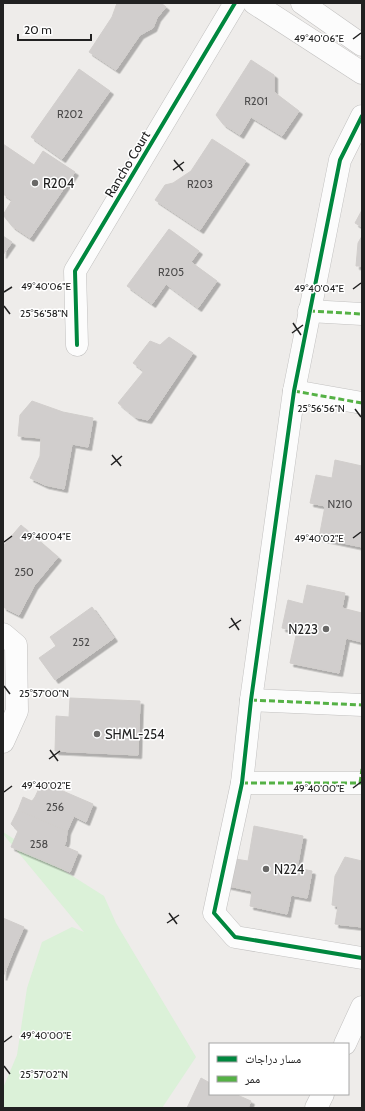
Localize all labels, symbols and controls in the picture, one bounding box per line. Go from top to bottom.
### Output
scale bar [18,16,91,42]
text: 20 m [24,22,52,37]
text: 49°40'06"E [294,32,344,45]
house number: R201 [244,94,268,108]
house number: R202 [57,107,83,121]
street label: Rancho Court [101,127,153,200]
place label: R204 [43,175,75,191]
house number: R203 [187,177,213,191]
marker: R204 [30,178,40,188]
house number: R205 [158,265,184,279]
text: 49°40'06"E [21,280,71,293]
text: 49°40'04"E [294,282,344,295]
text: 25°56'58"N [20,307,68,320]
text: 25°56'56"N [297,402,345,415]
house number: N210 [328,497,353,511]
text: 49°40'04"E [21,530,71,543]
text: 49°40'02"E [294,532,344,545]
house number: 250 [14,565,34,579]
place label: N223 [288,621,318,637]
marker: N223 [321,624,331,634]
house number: 252 [72,635,90,649]
text: 25°57'00"N [19,687,69,700]
place label: SHML-254 [105,726,165,742]
marker: SHML-254 [92,729,102,739]
text: 49°40'02"E [21,779,71,792]
text: 49°40'00"E [293,782,345,795]
house number: 256 [46,800,64,814]
house number: 258 [30,837,48,851]
place label: N224 [274,861,305,877]
marker: N224 [261,864,271,874]
text: 49°40'00"E [20,1029,72,1042]
legend [209,1043,349,1095]
text: مسار دراجات [245,1051,301,1066]
text: 25°57'02"N [20,1068,68,1081]
text: ممر [244,1071,260,1086]

